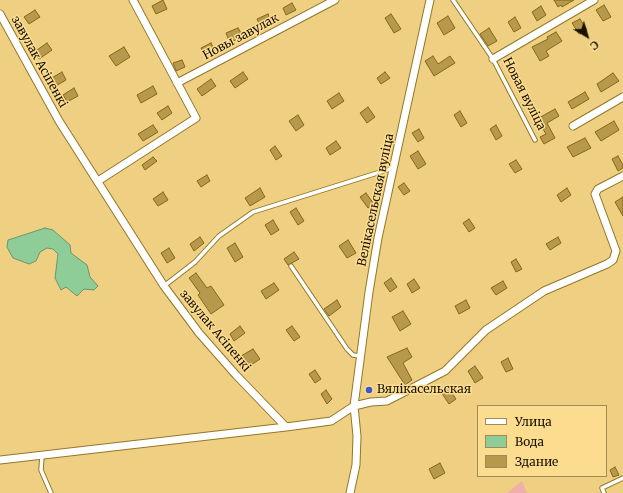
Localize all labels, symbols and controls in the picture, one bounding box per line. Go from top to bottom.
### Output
street label: Новы завулак [201,11,281,63]
street label: завулак Асіпенкі [8,14,70,110]
north arrow [567,16,607,56]
text: С [587,38,602,53]
street label: Новая вуліца [500,55,548,133]
street label: Велікасельская вуліца [355,132,397,268]
street label: завулак Асіпенкі [177,287,253,375]
place label: Вялікасельская [377,383,471,397]
marker: Вялікасельская [364,385,374,395]
legend [477,405,607,477]
text: Улица [515,414,552,429]
text: Вода [515,434,544,449]
text: Здание [515,454,558,469]

